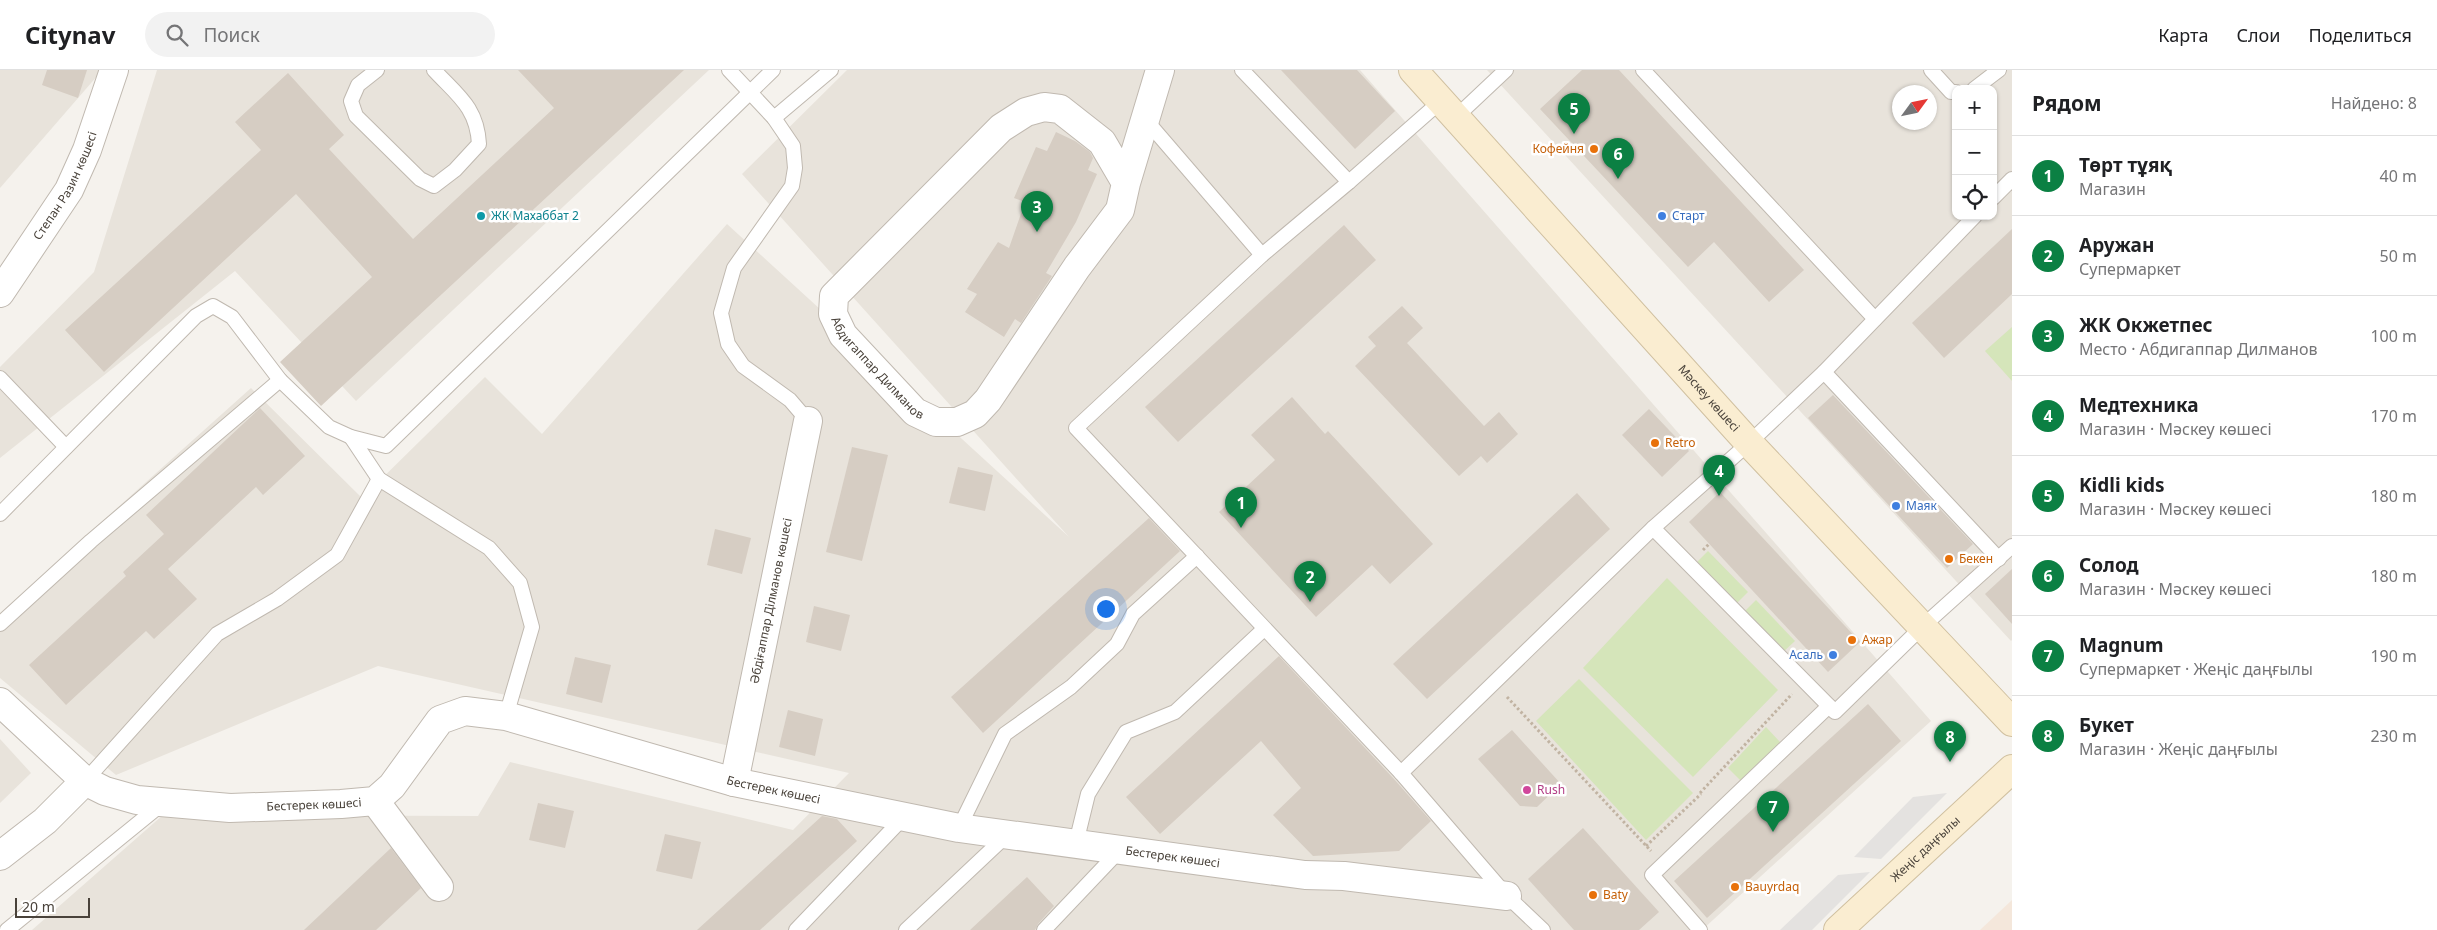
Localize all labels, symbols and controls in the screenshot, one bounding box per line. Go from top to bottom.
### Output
search box [145,12,495,57]
text: Citynav [25,18,115,51]
icon: search [163,21,191,49]
text: Поиск [203,22,260,48]
text: Карта [2158,23,2208,47]
text: Слои [2236,23,2280,47]
text: Поделиться [2308,23,2412,47]
north arrow [1892,85,1937,130]
map controls [1952,85,1997,220]
button: + [1952,85,1997,130]
text: Рядом [2032,89,2102,117]
text: Найдено: 8 [2331,92,2417,114]
pin: 5 [1558,93,1590,134]
street label: Степан Разин көшесі [29,129,101,243]
button: − [1952,130,1997,175]
pin: 6 [1602,138,1634,179]
place label: Кофейня [1532,140,1584,157]
marker: Кофейня [1588,143,1600,155]
text: Төрт тұяқ [2079,152,2172,178]
text: 1 [2043,165,2053,187]
text: 40 m [2380,165,2417,187]
button: locate [1952,175,1997,220]
text: Магазин [2079,178,2146,200]
pin: 3 [1021,191,1053,232]
place label: ЖК Махаббат 2 [491,207,579,224]
place label: Старт [1672,207,1705,224]
marker: ЖК Махаббат 2 [475,210,487,222]
marker: Старт [1656,210,1668,222]
text: Аружан [2079,232,2154,258]
text: 2 [2043,245,2053,267]
text: 50 m [2380,245,2417,267]
text: Супермаркет [2079,258,2181,280]
text: ЖК Окжетпес [2079,312,2213,338]
street label: Абдигаппар Дилманов [827,314,927,423]
text: 3 [2043,325,2053,347]
text: 100 m [2370,325,2417,347]
text: Место · Абдигаппар Дилманов [2079,338,2317,360]
street label: Мәскеу көшесі [1674,361,1744,435]
text: Медтехника [2079,392,2199,418]
text: 4 [2043,405,2053,427]
text: 170 m [2370,405,2417,427]
text: Магазин · Мәскеу көшесі [2079,418,2272,440]
place label: Retro [1665,434,1696,451]
marker: Retro [1649,437,1661,449]
pin: 4 [1703,455,1735,496]
text: Kidli kids [2079,472,2165,498]
text: 5 [2043,485,2053,507]
text: 180 m [2370,485,2417,507]
pin: 1 [1225,487,1257,528]
place label: Маяк [1906,497,1937,514]
text: Магазин · Мәскеу көшесі [2079,498,2272,520]
marker: Маяк [1890,500,1902,512]
street label: Әбдіғаппар Ділманов көшесі [745,516,796,685]
place label: Бекен [1959,550,1993,567]
text: Солод [2079,552,2139,578]
marker: Бекен [1943,553,1955,565]
pin: 2 [1294,561,1326,602]
text: 6 [2043,565,2053,587]
text: 180 m [2370,565,2417,587]
text: Магазин · Мәскеу көшесі [2079,578,2272,600]
your location [1093,596,1119,622]
place label: Ажар [1862,631,1893,648]
text: Magnum [2079,632,2164,658]
marker: Ажар [1846,634,1858,646]
text: 7 [2043,645,2053,667]
text: 190 m [2370,645,2417,667]
place label: Асаль [1789,646,1823,663]
marker: Асаль [1827,649,1839,661]
text: Супермаркет · Жеңіс даңғылы [2079,658,2313,680]
text: Букет [2079,712,2134,738]
pin: 8 [1934,721,1966,762]
text: 8 [2043,725,2053,747]
text: 230 m [2370,725,2417,747]
text: Магазин · Жеңіс даңғылы [2079,738,2278,760]
street label: Бестерек көшесі [725,771,822,807]
place label: Rush [1537,781,1565,798]
marker: Rush [1521,784,1533,796]
pin: 7 [1757,791,1789,832]
street label: Бестерек көшесі [266,793,362,815]
street label: Жеңіс даңғылы [1886,812,1964,885]
street label: Бестерек көшесі [1124,842,1221,871]
place label: Bauyrdaq [1745,878,1799,895]
marker: Bauyrdaq [1729,881,1741,893]
place label: Baty [1603,886,1629,903]
marker: Baty [1587,889,1599,901]
scale bar [15,895,90,918]
text: 20 m [22,897,55,916]

